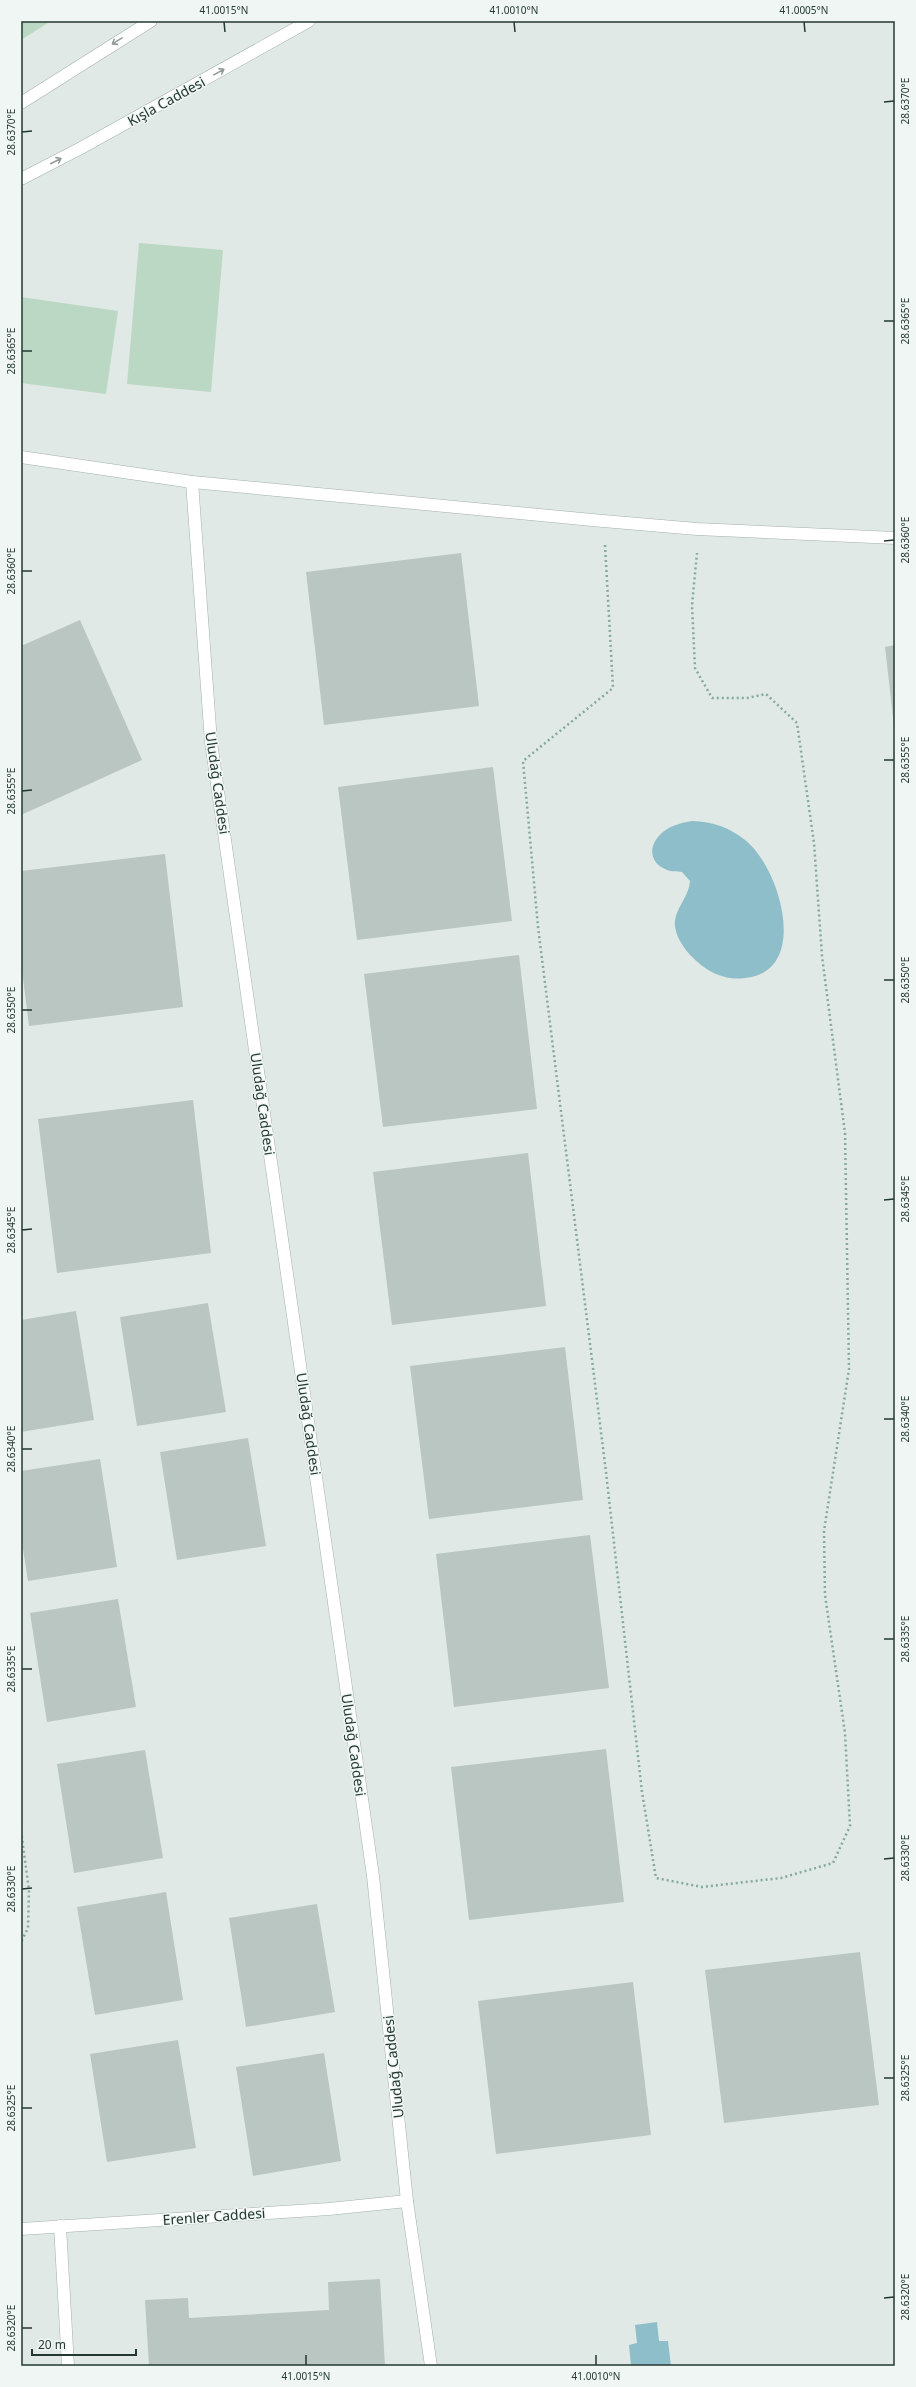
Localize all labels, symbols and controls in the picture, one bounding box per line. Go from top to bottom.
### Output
text: 41.0015°N [200,3,248,17]
text: 41.0010°N [490,3,538,17]
text: 41.0005°N [780,3,828,17]
one-way arrow [112,37,123,46]
one-way arrow [213,67,225,75]
street label: Kışla Caddesi [124,72,208,130]
text: 28.6370°E [898,78,912,124]
text: 28.6370°E [4,109,18,155]
one-way arrow [49,157,61,164]
text: 28.6365°E [898,298,912,344]
text: 28.6365°E [4,328,18,374]
text: 28.6360°E [898,517,912,563]
text: 28.6360°E [4,548,18,594]
street label: Uludağ Caddesi [201,731,235,835]
text: 28.6355°E [898,737,912,783]
text: 28.6355°E [4,768,18,814]
text: 28.6350°E [898,957,912,1003]
text: 28.6350°E [4,987,18,1033]
street label: Uludağ Caddesi [246,1052,280,1156]
text: 28.6345°E [898,1176,912,1222]
text: 28.6345°E [4,1207,18,1253]
street label: Uludağ Caddesi [292,1372,326,1476]
text: 28.6340°E [898,1396,912,1442]
text: 28.6340°E [4,1426,18,1472]
text: 28.6335°E [898,1616,912,1662]
text: 28.6335°E [4,1646,18,1692]
street label: Uludağ Caddesi [337,1693,371,1797]
text: 28.6330°E [898,1835,912,1881]
text: 28.6330°E [4,1866,18,1912]
street label: Uludağ Caddesi [378,2015,408,2119]
text: 28.6325°E [898,2055,912,2101]
text: 28.6325°E [4,2085,18,2131]
street label: Erenler Caddesi [162,2203,266,2229]
text: 28.6320°E [898,2274,912,2320]
text: 28.6320°E [4,2305,18,2351]
scale bar [32,2331,136,2357]
text: 20 m [38,2336,66,2353]
text: 41.0015°N [282,2369,330,2383]
text: 41.0010°N [572,2369,620,2383]

